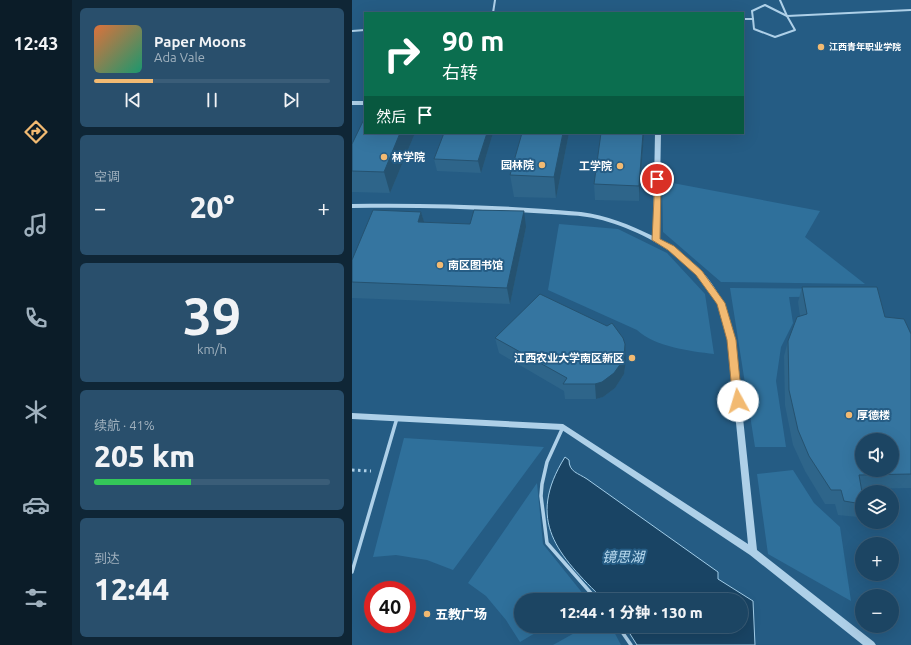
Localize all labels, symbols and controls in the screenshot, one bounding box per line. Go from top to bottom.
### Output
text: 90 m [442,25,504,56]
icon: right [376,28,428,80]
text: 12:43 [13,33,59,53]
text: Paper Moons [154,33,246,50]
marker: 江西青年职业学院 [816,42,826,52]
place label: 江西青年职业学院 [829,42,901,52]
text: Ada Vale [154,50,205,64]
text: 右转 [442,62,478,82]
icon: previous [122,89,144,111]
icon: pause [201,89,223,111]
icon: next [280,89,302,111]
icon: arrive [414,104,436,126]
text: 然后 [376,108,406,125]
icon: directions [22,118,50,146]
place label: 林学院 [392,151,425,163]
marker: 林学院 [379,152,389,162]
place label: 园林院 [501,159,534,171]
marker: 园林院 [537,160,547,170]
place label: 工学院 [579,160,612,172]
marker: 工学院 [615,161,625,171]
pin [640,162,674,196]
icon: arrive [646,168,668,190]
text: 空调 [94,169,120,183]
text: 20° [190,190,234,224]
text: − [94,195,106,220]
text: + [318,195,330,220]
icon: music [22,211,50,239]
place label: 南区图书馆 [448,259,503,271]
marker: 南区图书馆 [435,260,445,270]
text: 39 [183,287,241,345]
icon: phone [22,304,50,332]
text: km/h [197,342,227,356]
place label: 江西农业大学南区新区 [514,352,624,364]
marker: 江西农业大学南区新区 [627,353,637,363]
position arrow [717,380,759,422]
icon: climate [22,398,50,426]
place label: 厚德楼 [857,409,890,421]
marker: 厚德楼 [844,410,854,420]
text: 续航 · 41% [94,418,155,432]
map controls [855,433,899,633]
button: sound [855,433,899,477]
text: 205 km [94,439,195,473]
button: layers [855,485,899,529]
icon: car [22,491,50,519]
button: + [855,537,899,581]
water label: 镜思湖 [602,549,646,565]
text: 到达 [94,551,120,565]
text: 12:44 [94,572,169,606]
speed limit sign: 40 [364,581,416,633]
icon: filters [22,584,50,612]
button: − [855,589,899,633]
text: 12:44 · 1 分钟 · 130 m [559,604,703,621]
place label: 五教广场 [435,607,487,621]
marker: 五教广场 [422,609,432,619]

